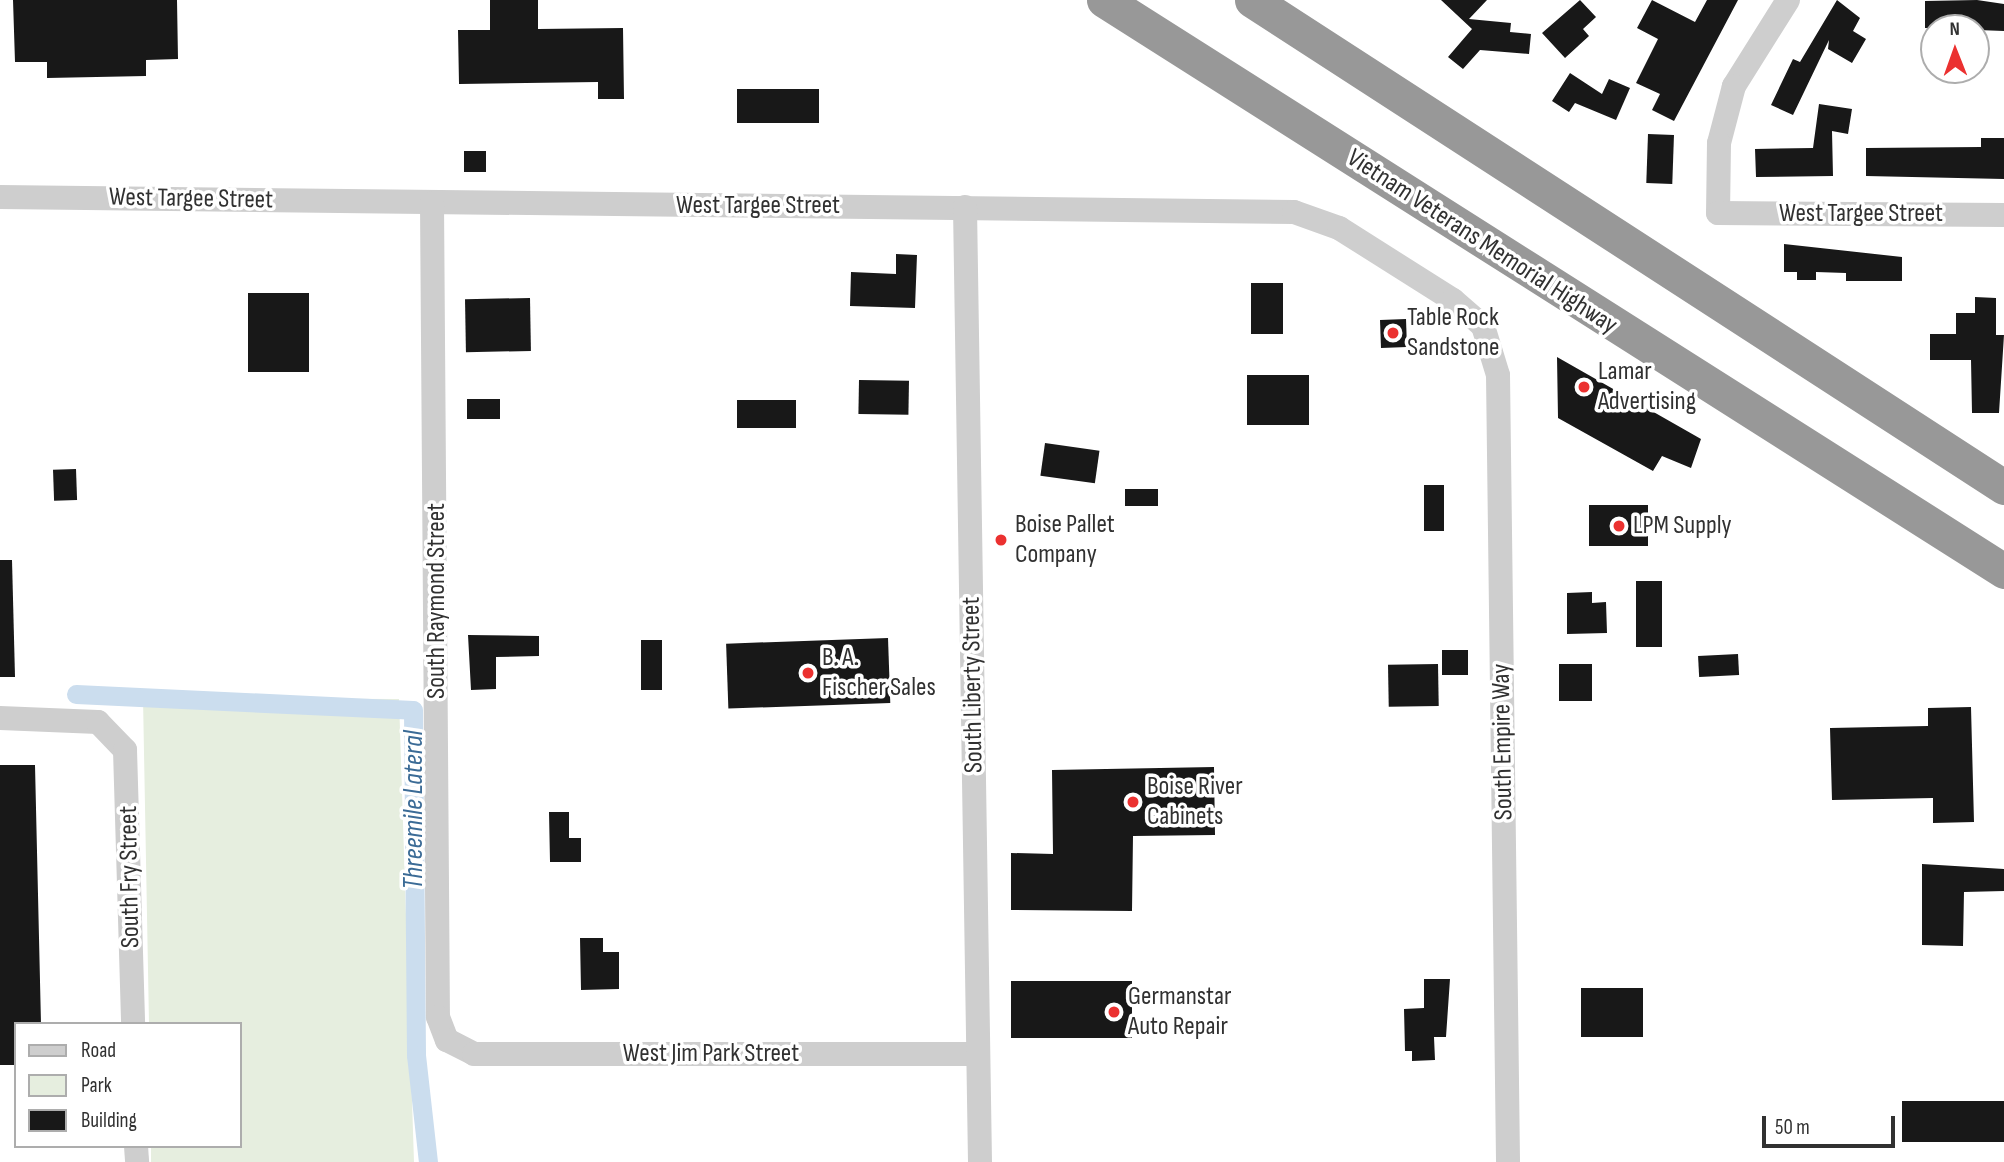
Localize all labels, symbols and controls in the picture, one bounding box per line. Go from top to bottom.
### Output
north arrow [1920,14,1990,84]
text: N [1949,18,1960,41]
street label: Vietnam Veterans Memorial Highway [1341,143,1623,341]
street label: West Targee Street [109,182,273,216]
street label: West Targee Street [676,190,840,222]
street label: West Targee Street [1779,198,1943,230]
place label: Table Rock Sandstone [1407,302,1500,364]
marker: Table Rock Sandstone [1385,325,1401,341]
place label: Lamar Advertising [1598,356,1696,418]
marker: Lamar Advertising [1576,379,1592,395]
street label: South Raymond Street [421,503,453,699]
place label: Boise Pallet Company [1015,509,1115,570]
place label: LPM Supply [1633,510,1732,542]
marker: LPM Supply [1611,518,1627,534]
marker: Boise Pallet Company [993,532,1009,548]
street label: South Liberty Street [956,597,990,773]
place label: B. A. Fischer Sales [822,642,936,704]
street label: South Empire Way [1486,663,1520,821]
marker: B. A. Fischer Sales [800,665,816,681]
water label: Threemile Lateral [397,730,431,890]
place label: Boise River Cabinets [1147,771,1243,832]
marker: Boise River Cabinets [1125,794,1141,810]
street label: South Fry Street [113,805,147,949]
place label: Germanstar Auto Repair [1128,981,1231,1042]
marker: Germanstar Auto Repair [1106,1004,1122,1020]
legend [14,1022,242,1148]
text: Road [81,1038,116,1063]
street label: West Jim Park Street [623,1038,799,1070]
text: Park [81,1073,112,1098]
scale bar [1766,1102,1899,1146]
text: Building [81,1108,137,1133]
text: 50 m [1775,1115,1810,1140]

